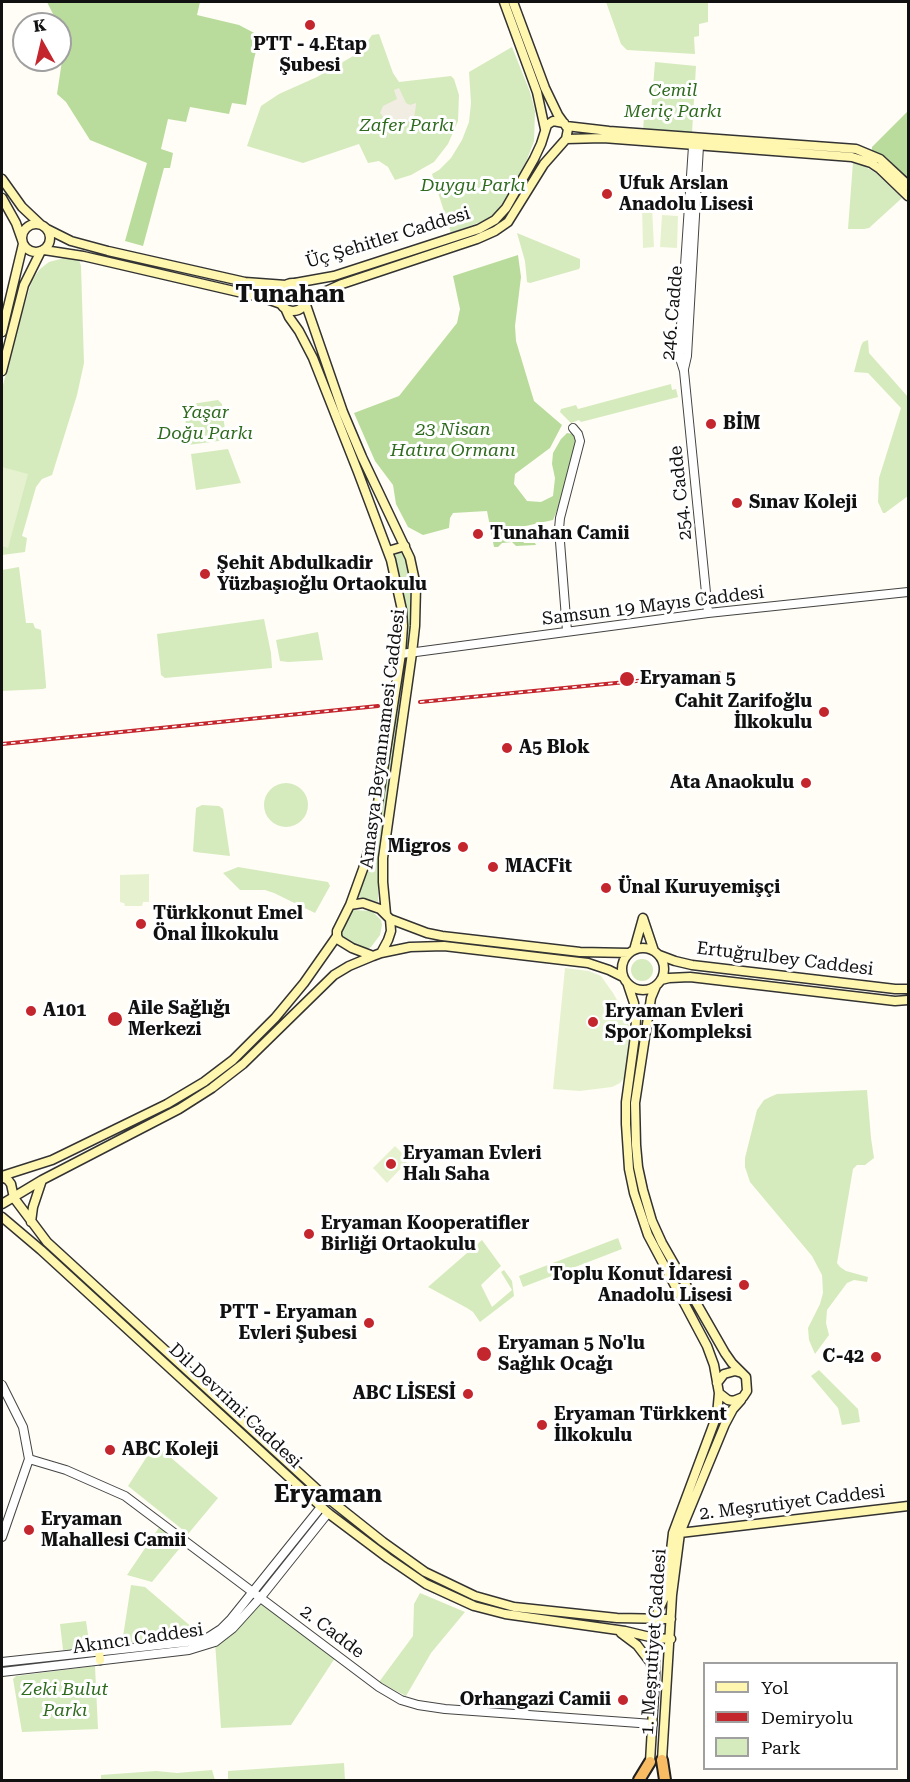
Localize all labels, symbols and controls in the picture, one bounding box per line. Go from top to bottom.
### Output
north arrow [12,12,72,72]
text: K [32,15,47,36]
marker: PTT - 4.Etap Şubesi [303,18,317,32]
place label: PTT - 4.Etap Şubesi [253,34,367,76]
park label: Cemil Meriç Parkı [624,80,722,122]
park label: Zafer Parkı [360,115,454,137]
place label: Ufuk Arslan Anadolu Lisesi [619,173,753,216]
park label: Duygu Parkı [420,175,526,197]
marker: Ufuk Arslan Anadolu Lisesi [600,187,614,201]
street label: Üç Şehitler Caddesi [303,203,473,273]
street label: 246. Cadde [658,265,688,361]
district label: Tunahan [235,281,345,309]
park label: Yaşar Doğu Parkı [157,402,253,444]
place label: BİM [723,413,760,435]
marker: BİM [704,417,718,431]
park label: 23 Nisan Hatıra Ormanı [390,419,516,462]
street label: 254. Cadde [665,445,697,541]
place label: Sınav Koleji [749,492,857,514]
marker: Sınav Koleji [730,496,744,510]
place label: Tunahan Camii [490,523,629,545]
marker: Tunahan Camii [471,527,485,541]
place label: Şehit Abdulkadir Yüzbaşıoğlu Ortaokulu [217,553,427,596]
marker: Şehit Abdulkadir Yüzbaşıoğlu Ortaokulu [198,567,212,581]
street label: Samsun 19 Mayıs Caddesi [541,582,765,630]
street label: Amasya Beyannamesi Caddesi [356,608,410,870]
place label: Eryaman 5 [640,668,736,690]
marker: Eryaman 5 [618,670,636,688]
place label: Cahit Zarifoğlu İlkokulu [675,691,812,734]
marker: Cahit Zarifoğlu İlkokulu [817,705,831,719]
place label: A5 Blok [519,737,590,759]
marker: A5 Blok [500,741,514,755]
place label: Ata Anaokulu [670,772,794,794]
marker: Ata Anaokulu [799,776,813,790]
place label: Migros [388,836,451,858]
marker: Migros [456,840,470,854]
place label: MACFit [505,856,572,878]
marker: MACFit [486,860,500,874]
place label: Ünal Kuruyemişçi [618,877,780,899]
marker: Ünal Kuruyemişçi [599,881,613,895]
place label: Türkkonut Emel Önal İlkokulu [153,903,303,946]
marker: Türkkonut Emel Önal İlkokulu [134,917,148,931]
street label: Ertuğrulbey Caddesi [695,937,875,981]
place label: Aile Sağlığı Merkezi [128,998,230,1040]
place label: A101 [43,1000,86,1022]
place label: Eryaman Evleri Spor Kompleksi [605,1001,752,1044]
marker: A101 [24,1004,38,1018]
marker: Aile Sağlığı Merkezi [106,1010,124,1028]
marker: Eryaman Evleri Spor Kompleksi [586,1015,600,1029]
place label: Eryaman Evleri Halı Saha [403,1143,542,1186]
marker: Eryaman Evleri Halı Saha [384,1157,398,1171]
place label: Eryaman Kooperatifler Birliği Ortaokulu [321,1213,529,1256]
marker: Eryaman Kooperatifler Birliği Ortaokulu [302,1227,316,1241]
place label: Toplu Konut İdaresi Anadolu Lisesi [550,1264,732,1306]
marker: Toplu Konut İdaresi Anadolu Lisesi [737,1278,751,1292]
place label: PTT - Eryaman Evleri Şubesi [220,1302,357,1344]
marker: PTT - Eryaman Evleri Şubesi [362,1316,376,1330]
place label: Eryaman 5 No'lu Sağlık Ocağı [498,1333,645,1376]
street label: Dil Devrimi Caddesi [164,1339,306,1473]
marker: Eryaman 5 No'lu Sağlık Ocağı [475,1345,493,1363]
place label: C-42 [823,1346,864,1368]
marker: C-42 [869,1350,883,1364]
place label: ABC LİSESİ [353,1383,456,1405]
marker: ABC LİSESİ [461,1387,475,1401]
place label: Eryaman Türkkent İlkokulu [554,1404,727,1446]
marker: Eryaman Türkkent İlkokulu [535,1418,549,1432]
place label: ABC Koleji [122,1439,218,1461]
marker: ABC Koleji [103,1443,117,1457]
district label: Eryaman [274,1481,382,1509]
street label: 2. Meşrutiyet Caddesi [698,1481,886,1525]
place label: Eryaman Mahallesi Camii [41,1509,186,1552]
marker: Eryaman Mahallesi Camii [22,1523,36,1537]
street label: 1. Meşrutiyet Caddesi [637,1548,671,1736]
street label: 2. Cadde [296,1601,368,1663]
street label: Akıncı Caddesi [71,1619,205,1659]
legend [703,1662,898,1770]
text: Yol [761,1677,789,1698]
park label: Zeki Bulut Parkı [22,1679,108,1722]
place label: Orhangazi Camii [460,1689,611,1711]
marker: Orhangazi Camii [616,1693,630,1707]
text: Demiryolu [761,1707,853,1728]
text: Park [761,1737,801,1758]

